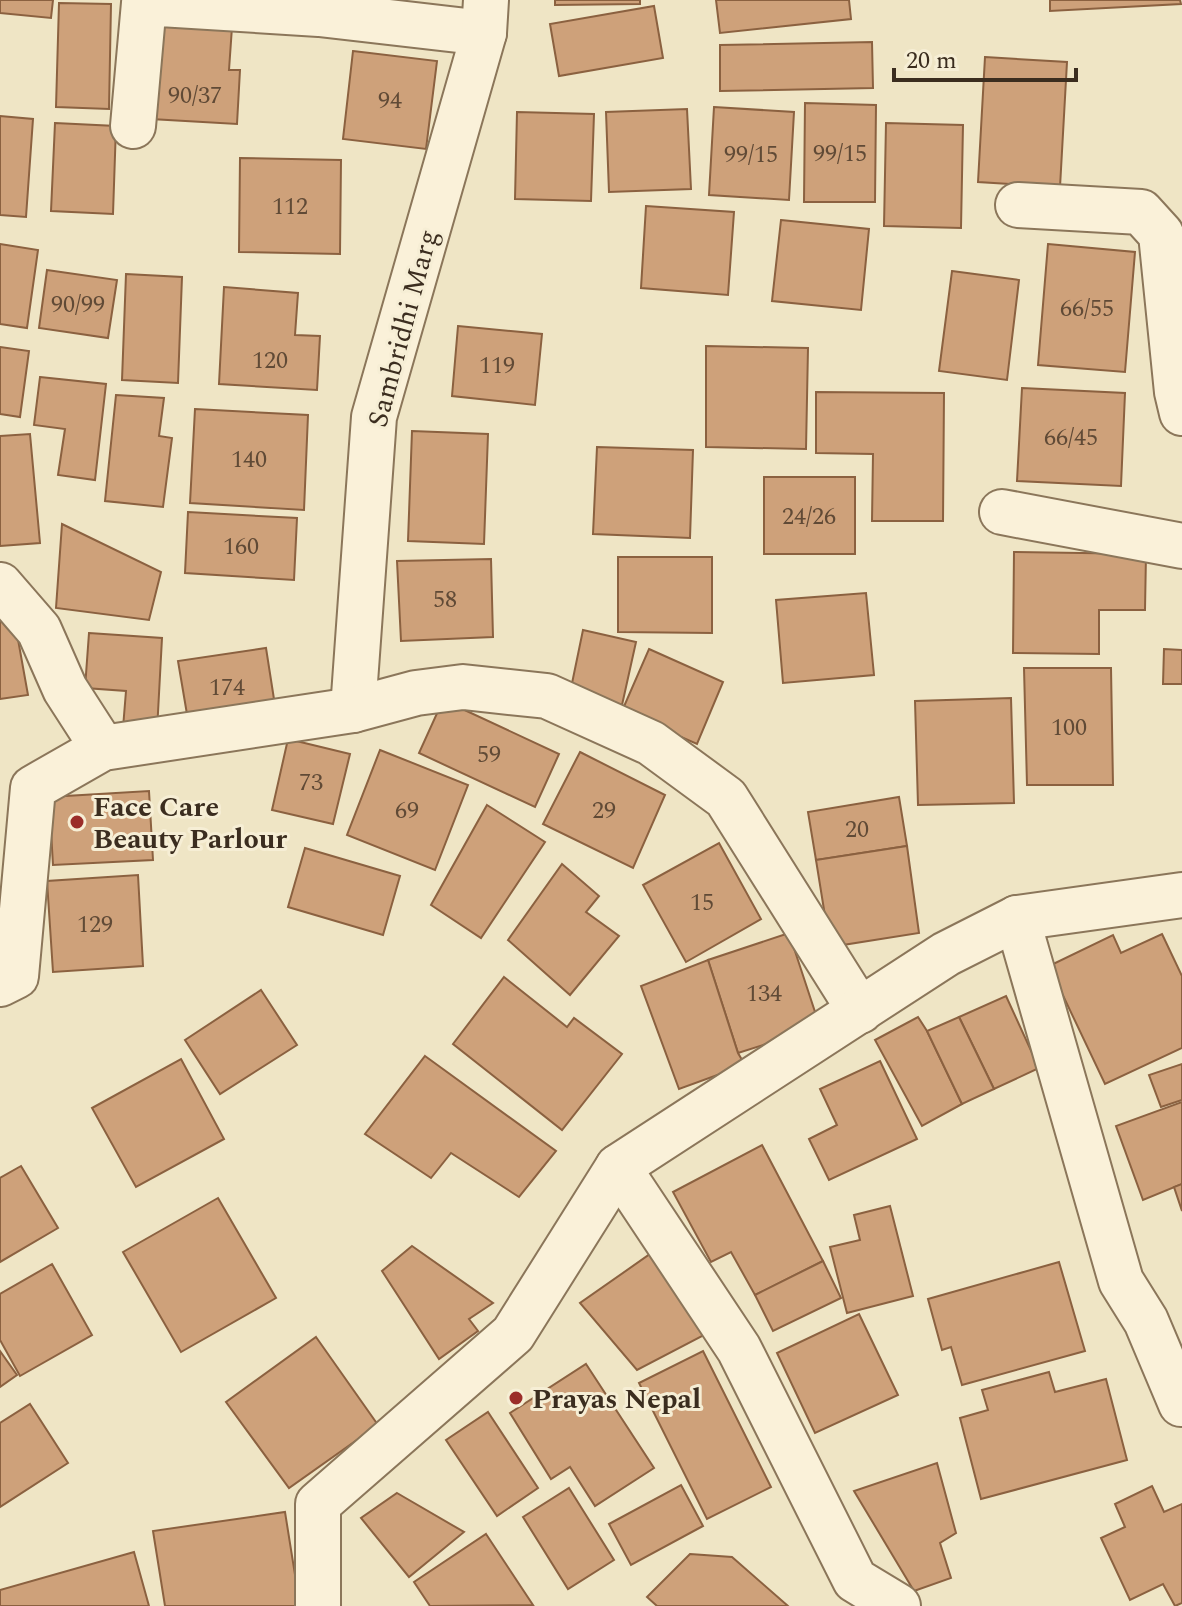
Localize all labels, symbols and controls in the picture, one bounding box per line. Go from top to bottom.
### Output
scale bar [894,32,1076,82]
text: 20 m [906,43,957,79]
house number: 90/37 [168,78,222,114]
house number: 94 [378,83,402,119]
house number: 99/15 [813,136,867,172]
house number: 99/15 [724,137,778,173]
house number: 112 [272,189,308,225]
street label: Sambridhi Marg [356,225,450,432]
house number: 90/99 [51,287,105,323]
house number: 66/55 [1060,291,1114,327]
house number: 120 [252,343,288,379]
house number: 119 [479,348,515,384]
house number: 66/45 [1044,420,1098,456]
house number: 140 [231,442,267,478]
house number: 24/26 [782,499,836,535]
house number: 160 [223,529,259,565]
house number: 58 [433,582,457,618]
house number: 174 [209,670,245,706]
house number: 100 [1051,710,1087,746]
house number: 59 [477,737,501,773]
house number: 73 [299,765,323,801]
place label: Face Care Beauty Parlour [93,786,287,861]
house number: 69 [395,793,419,829]
house number: 29 [592,793,616,829]
house number: 20 [845,812,869,848]
marker: Face Care Beauty Parlour [68,813,86,831]
house number: 15 [690,885,714,921]
house number: 129 [77,907,113,943]
house number: 134 [746,976,782,1012]
place label: Prayas Nepal [532,1378,701,1421]
marker: Prayas Nepal [507,1389,525,1407]

